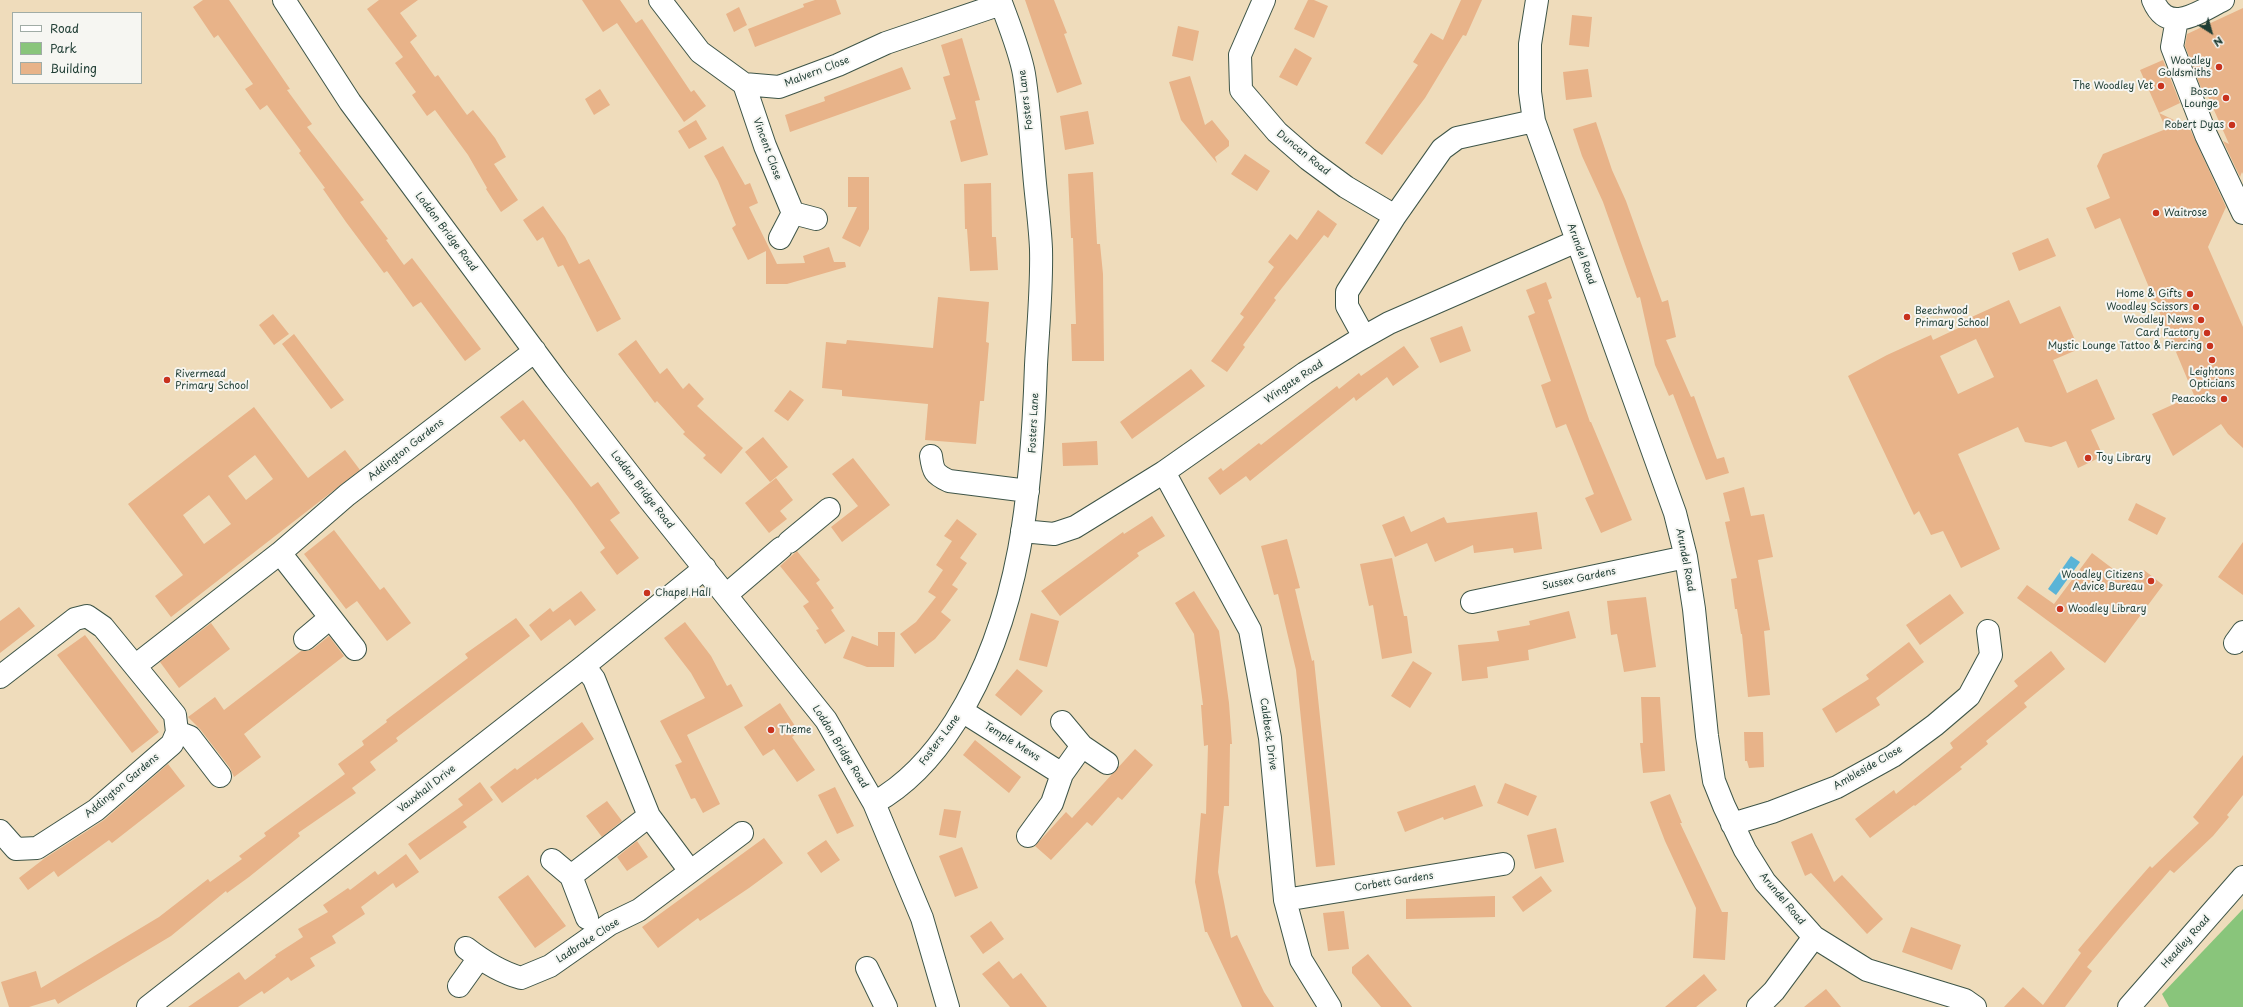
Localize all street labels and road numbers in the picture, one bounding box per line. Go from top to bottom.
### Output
street label: Malvern Close [783,54,851,90]
street label: Fosters Lane [1016,69,1036,131]
street label: Vincent Close [750,116,784,182]
street label: Duncan Road [1274,128,1332,178]
street label: Loddon Bridge Road [412,190,480,274]
street label: Arundel Road [1564,222,1598,286]
street label: Wingate Road [1262,358,1326,406]
street label: Fosters Lane [1026,392,1042,454]
street label: Addington Gardens [366,417,446,483]
street label: Loddon Bridge Road [608,449,676,531]
street label: Arundel Road [1673,527,1697,593]
street label: Sussex Gardens [1541,565,1617,593]
street label: Caldbeck Drive [1257,697,1279,771]
street label: Loddon Bridge Road [810,703,870,791]
street label: Fosters Lane [917,712,963,768]
street label: Temple Mews [982,720,1042,764]
street label: Ambleside Close [1831,743,1905,793]
street label: Addington Gardens [82,751,162,821]
street label: Vauxhall Drive [396,763,458,815]
street label: Corbett Gardens [1354,870,1434,894]
street label: Arundel Road [1757,870,1807,928]
street label: Headley Road [2159,913,2213,971]
street label: Ladbroke Close [554,916,622,966]

